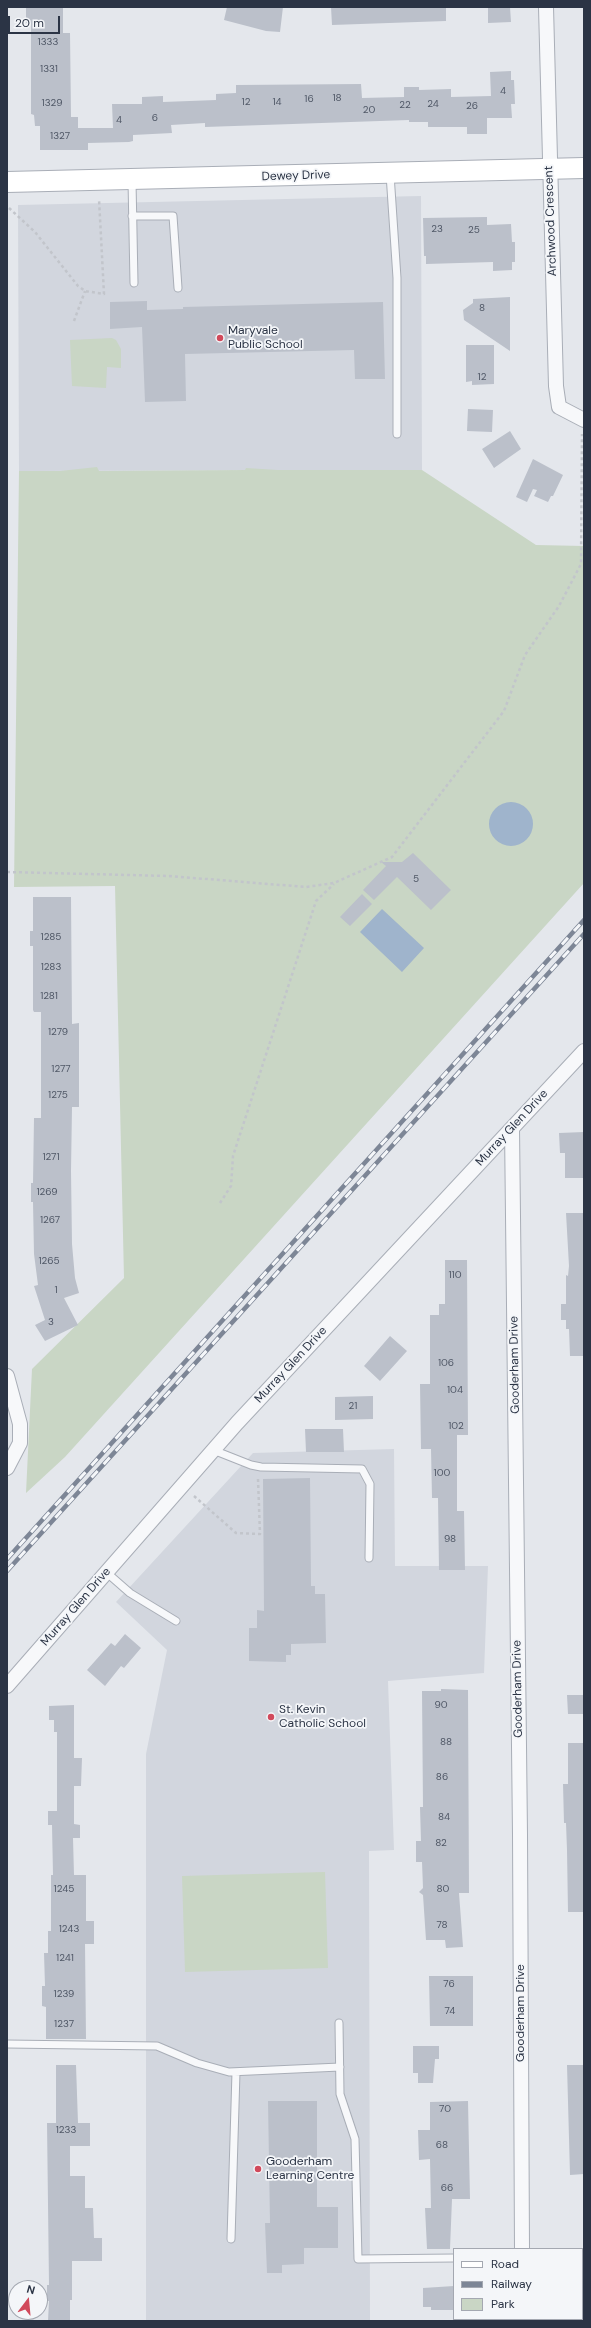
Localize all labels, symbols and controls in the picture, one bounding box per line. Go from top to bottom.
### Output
scale bar [10,8,62,34]
text: 20 m [15,15,44,31]
house number: 1333 [38,36,58,48]
house number: 1331 [40,63,58,75]
house number: 4 [500,85,506,97]
house number: 18 [332,92,342,104]
house number: 16 [304,93,314,105]
house number: 12 [242,96,250,108]
house number: 14 [272,96,282,108]
house number: 1329 [42,97,62,109]
house number: 24 [427,98,439,110]
house number: 22 [399,99,411,111]
house number: 26 [466,100,478,112]
house number: 20 [363,104,375,116]
house number: 6 [152,112,158,124]
house number: 4 [116,114,122,126]
house number: 1327 [50,130,70,142]
street label: Archwood Crescent [542,165,560,277]
street label: Dewey Drive [261,168,331,184]
house number: 23 [431,223,443,235]
house number: 25 [468,224,480,236]
house number: 8 [479,302,485,314]
place label: Maryvale Public School [228,324,303,352]
marker: Maryvale Public School [215,333,225,343]
house number: 12 [478,371,486,383]
house number: 5 [413,873,419,885]
house number: 1285 [41,931,61,943]
house number: 1283 [41,961,61,973]
house number: 1281 [40,990,58,1002]
house number: 1279 [48,1026,68,1038]
house number: 1277 [51,1063,71,1075]
street label: Murray Glen Drive [473,1087,551,1169]
house number: 1275 [48,1089,68,1101]
house number: 1271 [42,1151,60,1163]
house number: 1269 [36,1186,58,1198]
house number: 1267 [40,1214,60,1226]
house number: 1265 [38,1255,60,1267]
house number: 110 [448,1269,462,1281]
house number: 1 [54,1284,58,1296]
house number: 3 [48,1316,54,1328]
street label: Gooderham Drive [507,1316,523,1414]
street label: Murray Glen Drive [252,1324,330,1406]
house number: 106 [438,1357,454,1369]
house number: 104 [447,1384,463,1396]
house number: 21 [349,1400,357,1412]
house number: 102 [448,1420,464,1432]
house number: 100 [434,1467,450,1479]
house number: 98 [444,1533,456,1545]
street label: Murray Glen Drive [38,1565,114,1649]
street label: Gooderham Drive [510,1640,526,1738]
house number: 90 [434,1699,448,1711]
place label: St. Kevin Catholic School [279,1703,366,1731]
marker: St. Kevin Catholic School [266,1712,276,1722]
house number: 88 [440,1736,452,1748]
house number: 86 [436,1771,448,1783]
house number: 84 [438,1811,450,1823]
house number: 82 [435,1837,447,1849]
house number: 1245 [54,1883,74,1895]
house number: 80 [437,1883,449,1895]
house number: 78 [436,1919,448,1931]
house number: 1243 [59,1923,79,1935]
house number: 1241 [56,1952,74,1964]
street label: Gooderham Drive [514,1964,528,2062]
house number: 76 [443,1978,455,1990]
house number: 1239 [54,1988,74,2000]
house number: 74 [445,2005,455,2017]
house number: 1237 [54,2018,74,2030]
house number: 70 [439,2103,451,2115]
house number: 1233 [56,2124,76,2136]
house number: 68 [436,2139,448,2151]
place label: Gooderham Learning Centre [266,2155,354,2183]
marker: Gooderham Learning Centre [253,2164,263,2174]
house number: 66 [441,2182,453,2194]
legend [453,2248,583,2320]
text: Road [491,2256,519,2272]
text: Railway [491,2276,532,2292]
north arrow [8,2280,48,2320]
text: N [25,2282,37,2297]
text: Park [491,2296,515,2312]

